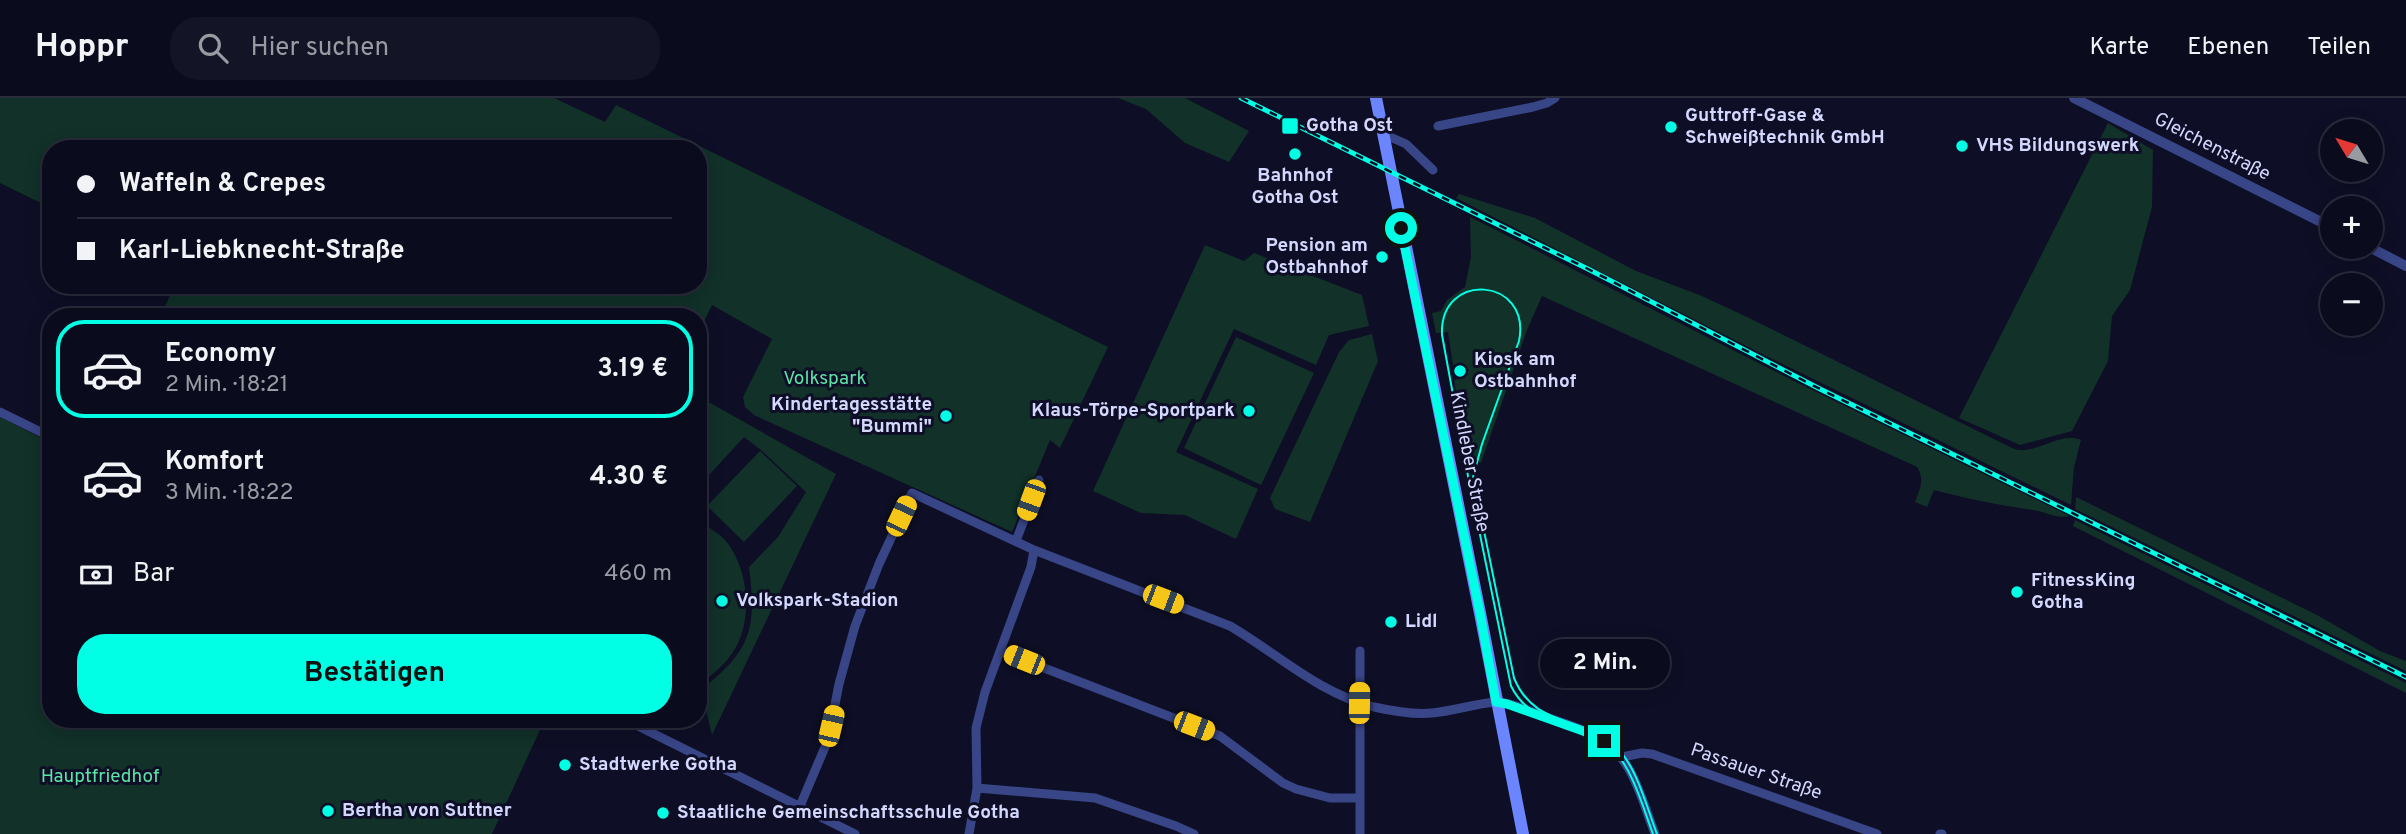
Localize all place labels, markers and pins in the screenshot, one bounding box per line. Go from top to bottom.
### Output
place label: Guttroff-Gase & Schweißtechnik GmbH [1685,104,1885,150]
place label: Gotha Ost [1306,114,1393,138]
marker: Gotha Ost [1280,116,1300,136]
marker: Guttroff-Gase & Schweißtechnik GmbH [1663,119,1679,135]
place label: VHS Bildungswerk [1976,134,2140,158]
marker: VHS Bildungswerk [1954,138,1970,154]
marker: Bahnhof Gotha Ost [1287,146,1303,162]
place label: Bahnhof Gotha Ost [1252,164,1338,210]
place label: Pension am Ostbahnhof [1266,234,1368,280]
marker: Pension am Ostbahnhof [1374,249,1390,265]
place label: Kiosk am Ostbahnhof [1474,348,1577,394]
marker: Kiosk am Ostbahnhof [1452,363,1468,379]
place label: Kindertagesstätte "Bummi" [771,393,932,439]
place label: Klaus-Törpe-Sportpark [1031,399,1235,423]
marker: Klaus-Törpe-Sportpark [1241,403,1257,419]
marker: Kindertagesstätte "Bummi" [938,408,954,424]
place label: FitnessKing Gotha [2031,569,2136,615]
marker: FitnessKing Gotha [2009,584,2025,600]
place label: Volkspark-Stadion [736,589,899,613]
marker: Volkspark-Stadion [714,593,730,609]
place label: Lidl [1405,610,1438,634]
marker: Lidl [1383,614,1399,630]
place label: Stadtwerke Gotha [579,753,737,777]
marker: Stadtwerke Gotha [557,757,573,773]
place label: Bertha von Suttner [342,799,512,823]
place label: Staatliche Gemeinschaftsschule Gotha [677,801,1020,825]
marker: Bertha von Suttner [320,803,336,819]
marker: Staatliche Gemeinschaftsschule Gotha [655,805,671,821]

